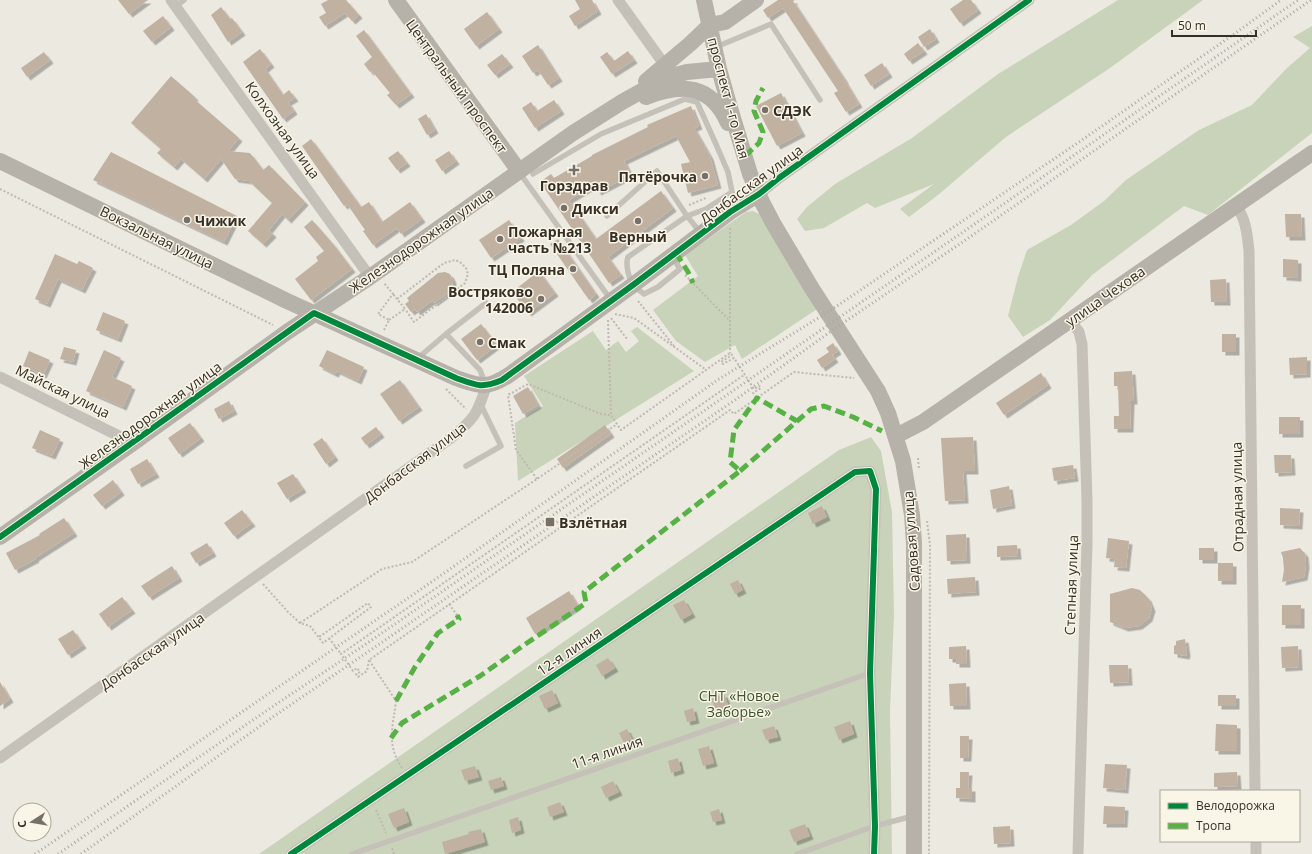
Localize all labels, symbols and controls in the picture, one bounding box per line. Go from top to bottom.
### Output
scale bar [1172,12,1256,38]
street label: Центральный проспект [402,15,512,157]
text: 50 m [1178,17,1206,34]
street label: проспект 1-го Мая [704,35,754,161]
street label: Колхозная улица [241,77,325,183]
place label: СДЭК [773,101,812,120]
marker: СДЭК [760,105,770,115]
street label: Донбасская улица [696,140,806,228]
marker: Горздрав [569,165,579,175]
place label: Пятёрочка [618,167,697,186]
marker: Пятёрочка [700,171,710,181]
place label: Горздрав [540,176,608,195]
street label: Железнодорожная улица [345,183,497,297]
place label: Дикси [572,199,619,218]
street label: Вокзальная улица [97,201,217,273]
marker: Дикси [559,203,569,213]
place label: Чижик [195,211,247,230]
marker: Чижик [182,215,192,225]
marker: Верный [633,216,643,226]
place label: Пожарная часть №213 [508,222,591,257]
place label: Верный [609,227,667,246]
marker: Пожарная часть №213 [495,234,505,244]
place label: ТЦ Поляна [488,260,565,279]
street label: улица Чехова [1061,261,1149,331]
marker: ТЦ Поляна [568,264,578,274]
place label: Востряково 142006 [448,282,533,317]
marker: Востряково 142006 [536,294,546,304]
place label: Смак [488,333,526,352]
marker: Смак [475,337,485,347]
street label: Железнодорожная улица [75,357,225,473]
street label: Майская улица [13,360,113,422]
street label: Донбасская улица [360,417,470,507]
street label: Отрадная улица [1227,442,1247,552]
street label: Садовая улица [898,490,924,592]
place label: Взлётная [559,513,627,532]
marker: Взлётная [544,516,556,528]
street label: Степная улица [1060,534,1082,636]
street label: Донбасская улица [96,608,208,694]
street label: 12-я линия [533,622,605,680]
park label: СНТ «Новое Заборье» [699,686,779,721]
street label: 11-я линия [569,731,645,773]
legend [1160,790,1300,842]
text: Велодорожка [1196,797,1275,814]
north arrow [12,802,52,842]
text: Тропа [1196,817,1231,834]
text: С [14,819,30,829]

